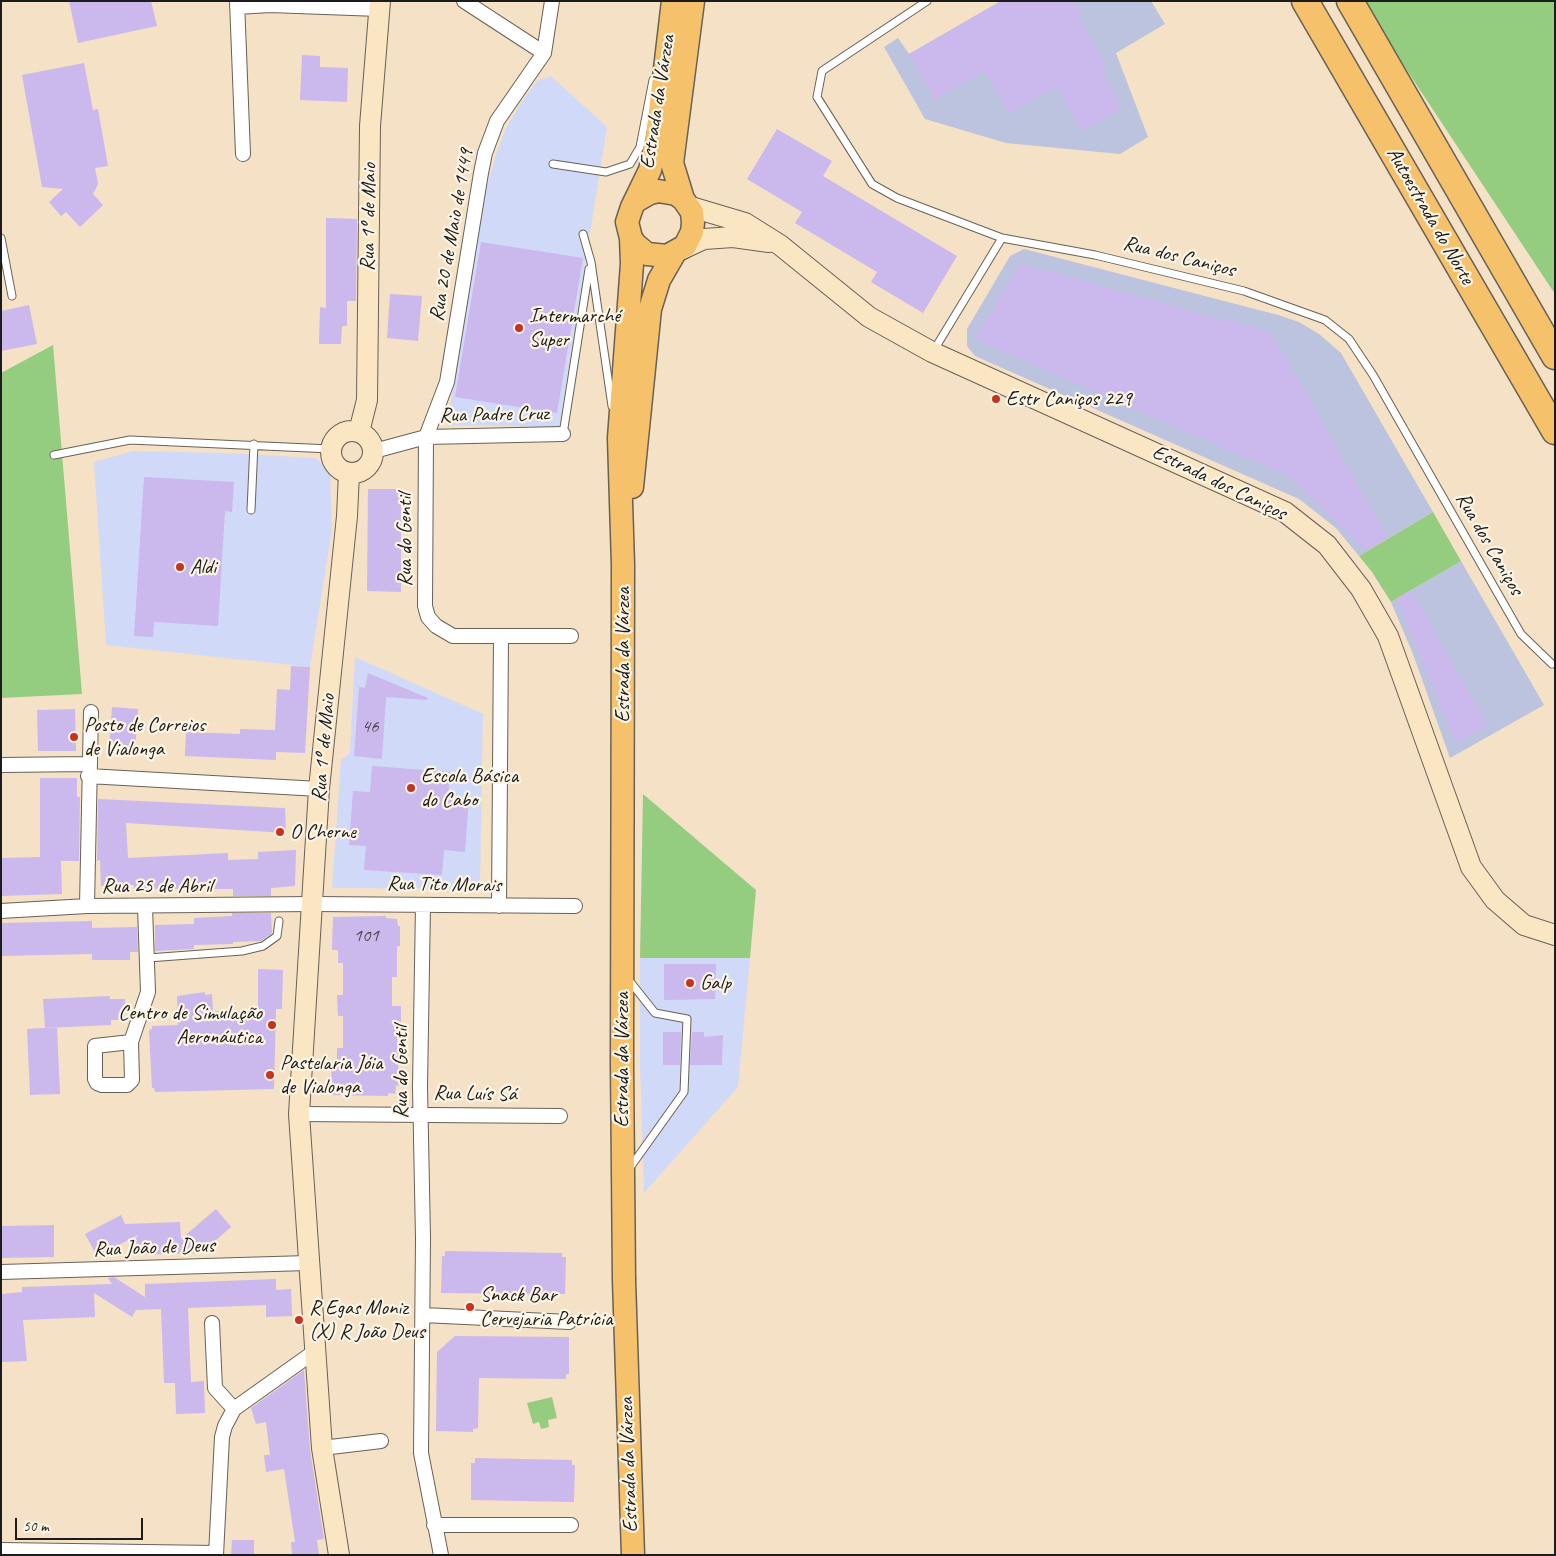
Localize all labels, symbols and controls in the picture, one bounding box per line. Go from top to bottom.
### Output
street label: Estrada da Várzea [635,33,681,171]
street label: Autoestrada do Norte [1381,143,1479,289]
street label: Rua 20 de Maio de 1449 [424,147,480,323]
street label: Rua 1º de Maio [355,163,383,271]
street label: Rua dos Caniços [1120,231,1238,283]
place label: Intermarché Super [529,303,620,353]
marker: Intermarché Super [513,322,525,334]
place label: Estr Caniços 229 [1006,386,1132,412]
marker: Estr Caniços 229 [990,393,1002,405]
street label: Rua Padre Cruz [439,401,549,429]
street label: Estrada dos Caniços [1148,440,1290,526]
street label: Rua dos Caniços [1450,488,1528,600]
street label: Rua do Gentil [392,493,418,587]
place label: Aldi [190,554,216,580]
marker: Aldi [174,561,186,573]
street label: Estrada da Várzea [610,587,636,723]
street label: Rua 1º de Maio [307,693,341,803]
place label: Posto de Correios de Vialonga [84,712,205,762]
house number: 46 [361,716,379,738]
marker: Posto de Correios de Vialonga [68,731,80,743]
place label: Escola Básica do Cabo [421,763,518,813]
marker: Escola Básica do Cabo [405,782,417,794]
place label: O Cherne [290,819,356,845]
marker: O Cherne [274,826,286,838]
street label: Rua Tito Morais [387,871,501,899]
street label: Rua 25 de Abril [102,873,212,899]
house number: 101 [353,925,379,947]
place label: Galp [700,970,731,996]
marker: Galp [684,977,696,989]
street label: Estrada da Várzea [609,992,635,1128]
place label: Centro de Simulação Aeronáutica [118,1000,262,1050]
marker: Centro de Simulação Aeronáutica [266,1019,278,1031]
street label: Rua do Gentil [388,1025,414,1119]
place label: Pastelaria Jóia de Vialonga [280,1050,382,1100]
marker: Pastelaria Jóia de Vialonga [264,1069,276,1081]
street label: Rua Luís Sá [433,1081,517,1107]
street label: Rua João de Deus [93,1233,215,1263]
place label: Snack Bar Cervejaria Patrícia [480,1282,612,1332]
place label: R Egas Moniz (X) R João Deus [309,1295,425,1345]
marker: Snack Bar Cervejaria Patrícia [464,1301,476,1313]
marker: R Egas Moniz (X) R João Deus [293,1314,305,1326]
street label: Estrada da Várzea [614,1397,644,1533]
scale bar [18,1508,145,1540]
text: 50 m [23,1517,49,1536]

